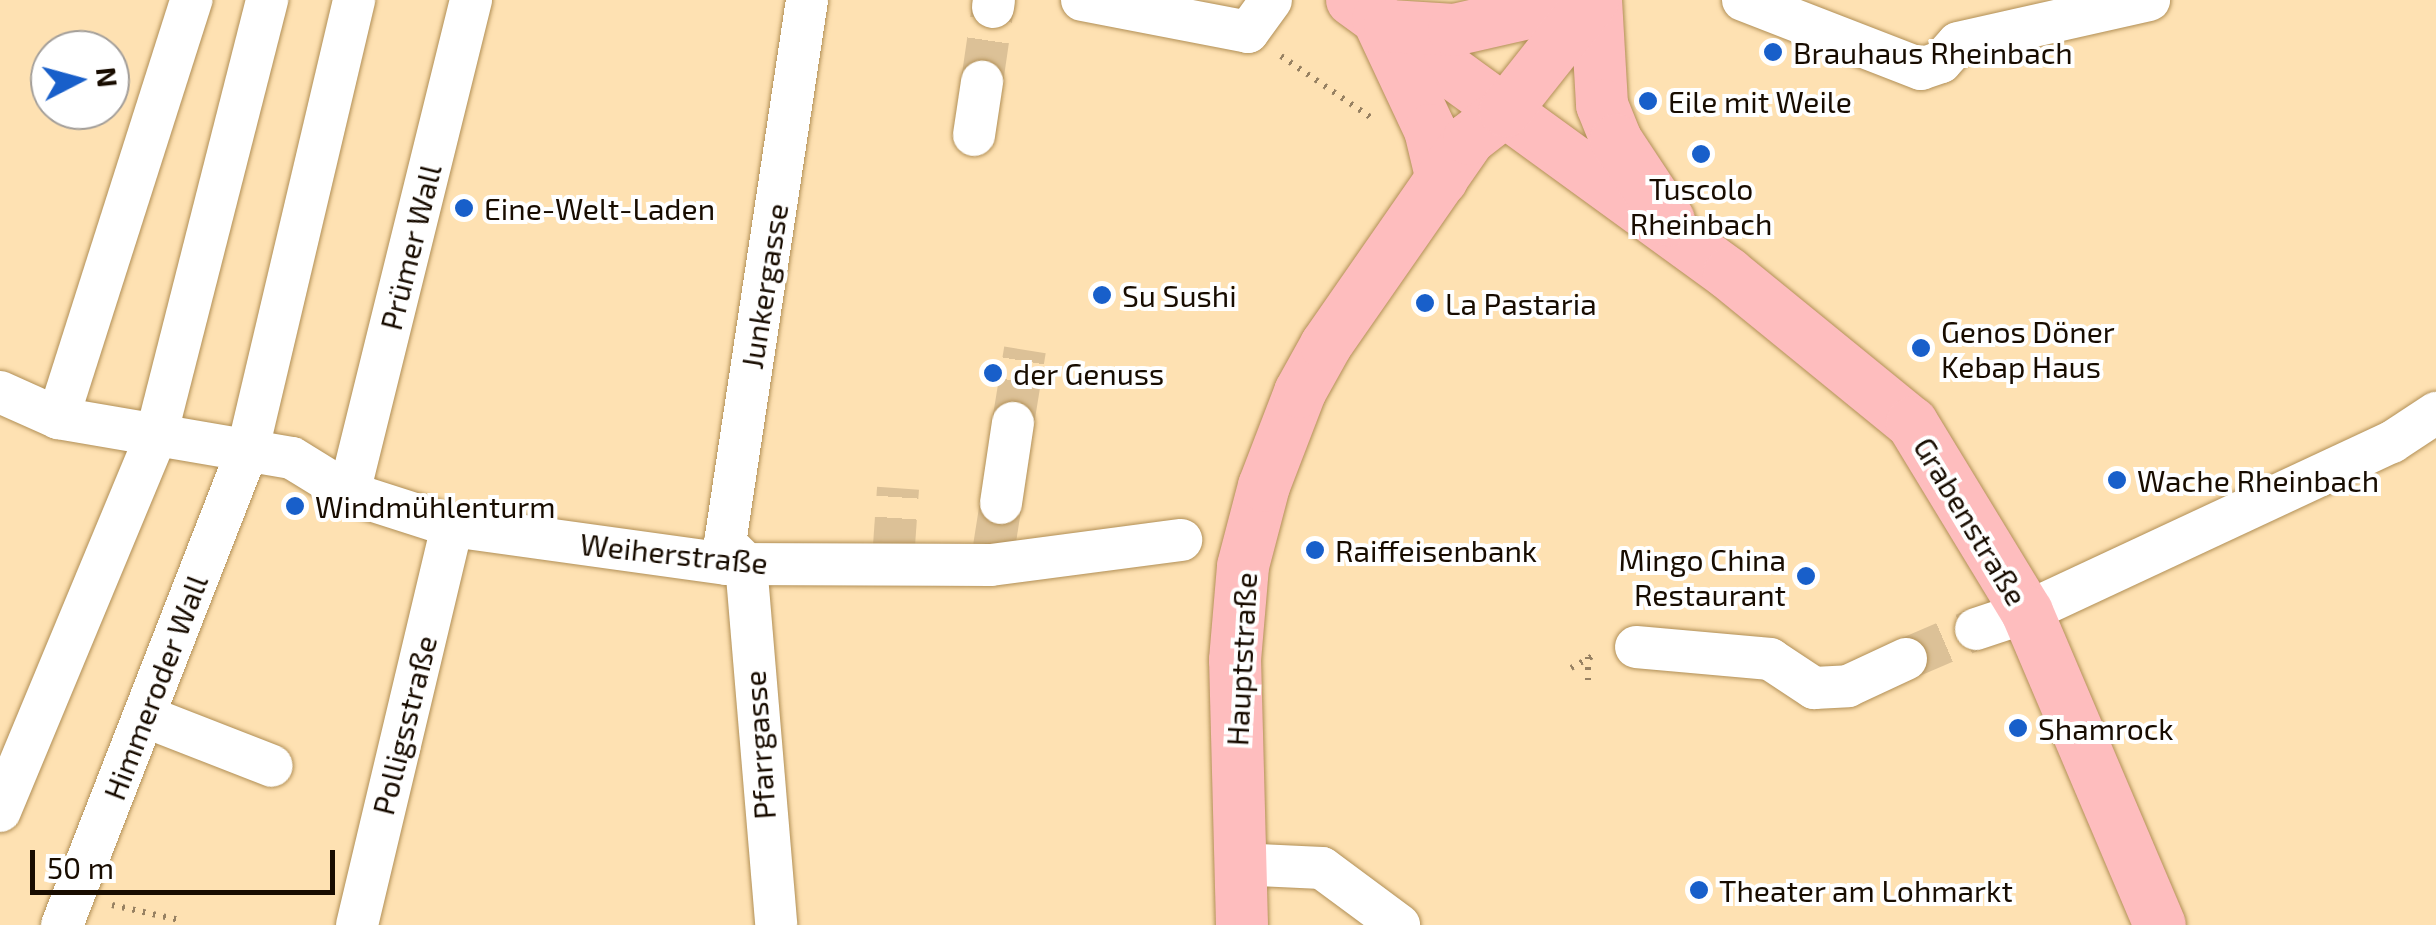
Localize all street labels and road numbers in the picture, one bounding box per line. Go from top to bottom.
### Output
street label: Prümer Wall [372,160,448,334]
street label: Junkergasse [733,201,795,371]
street label: Grabenstraße [1907,431,2035,611]
street label: Weiherstraße [578,525,770,581]
street label: Himmeroder Wall [95,569,215,805]
street label: Hauptstraße [1218,571,1264,747]
street label: Polligsstraße [364,632,444,818]
street label: Pfarrgasse [736,669,782,821]

